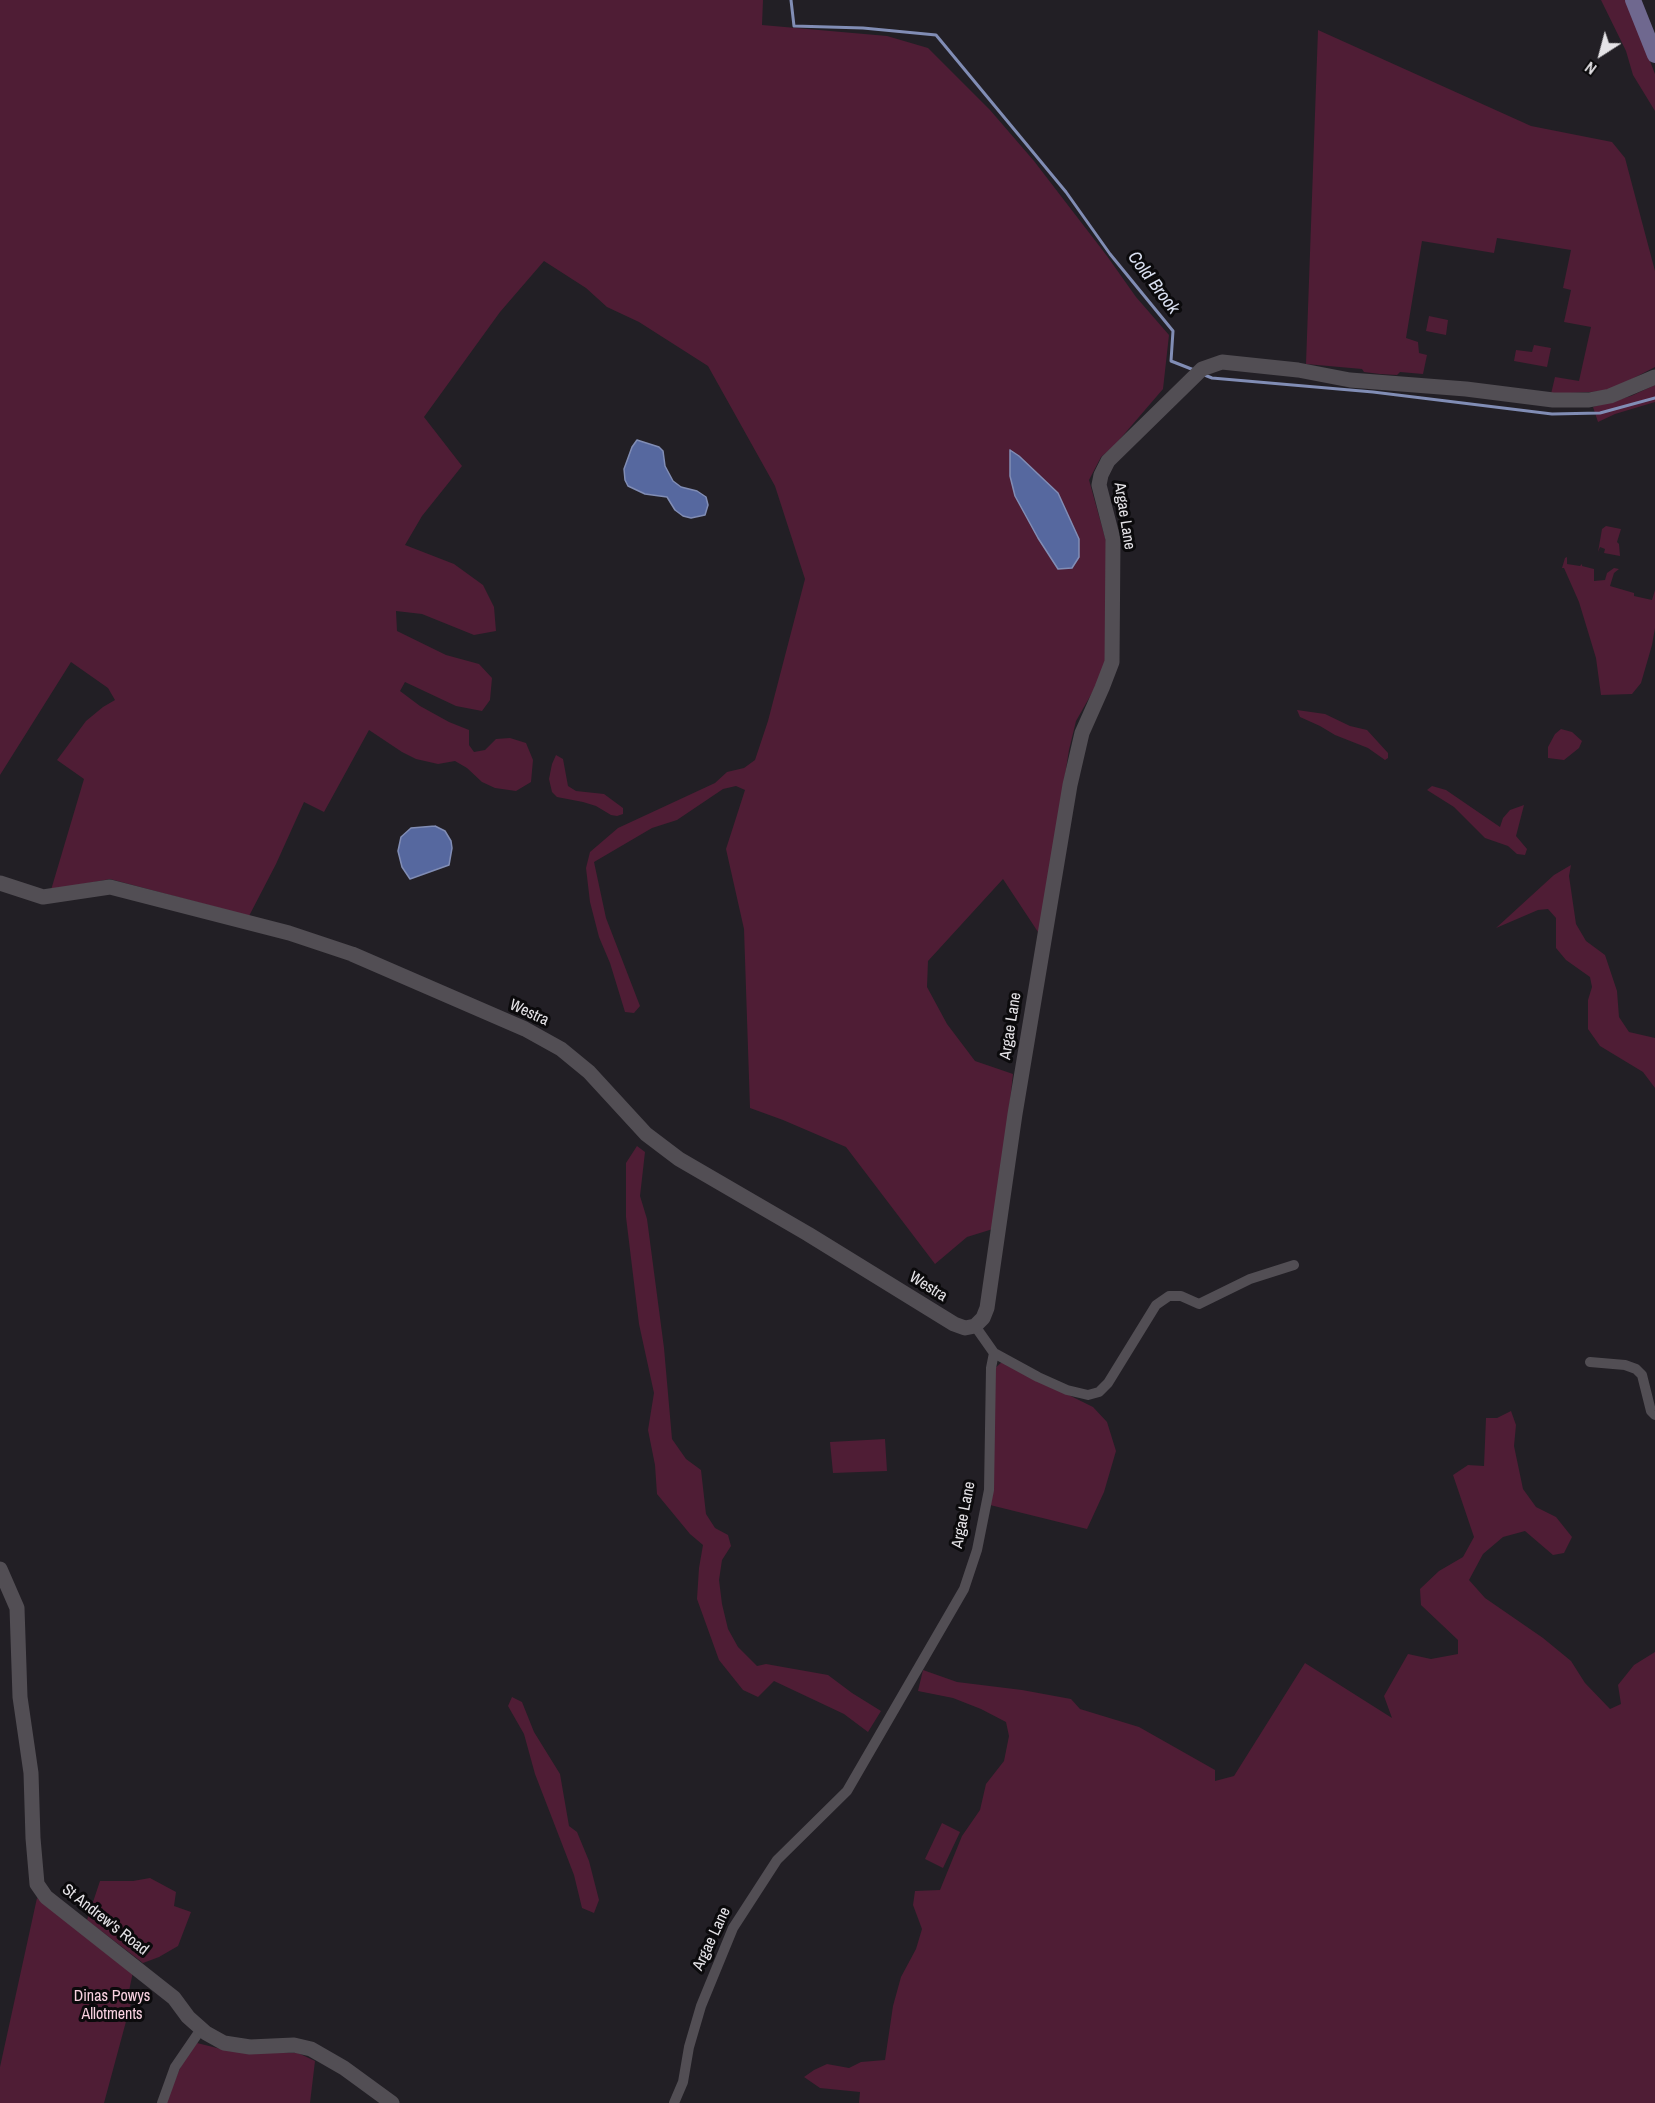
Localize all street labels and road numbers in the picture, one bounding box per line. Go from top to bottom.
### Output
street label: Argae Lane [1109,481,1139,551]
street label: Argae Lane [996,991,1026,1061]
street label: Westra [506,996,552,1030]
street label: Westra [905,1268,951,1306]
street label: Argae Lane [948,1480,980,1550]
street label: St Andrew's Road [58,1880,152,1960]
street label: Argae Lane [689,1904,735,1974]

